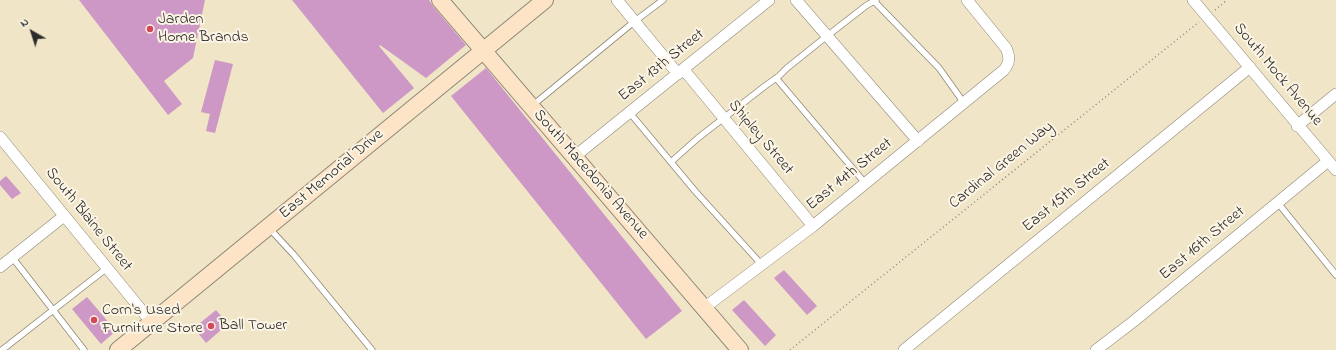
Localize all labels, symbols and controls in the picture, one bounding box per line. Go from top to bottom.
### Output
place label: Jarden Home Brands [158,10,249,48]
north arrow [12,12,52,52]
text: N [17,14,32,31]
street label: South Mock Avenue [1228,20,1326,130]
marker: Jarden Home Brands [145,24,155,34]
street label: East 13th Street [615,26,709,106]
street label: Shipley Street [723,97,797,179]
street label: South Macedonia Avenue [528,106,652,244]
street label: Cardinal Green Way [946,118,1058,214]
street label: East Memorial Drive [276,126,388,224]
street label: East 14th Street [803,135,897,215]
street label: East 15th Street [1019,155,1115,237]
street label: South Blaine Street [40,164,136,276]
street label: East 16th Street [1157,203,1249,285]
place label: Corn's Used Furniture Store [102,301,203,339]
marker: Corn's Used Furniture Store [89,315,99,325]
place label: Ball Tower [219,316,287,336]
marker: Ball Tower [206,321,216,331]

